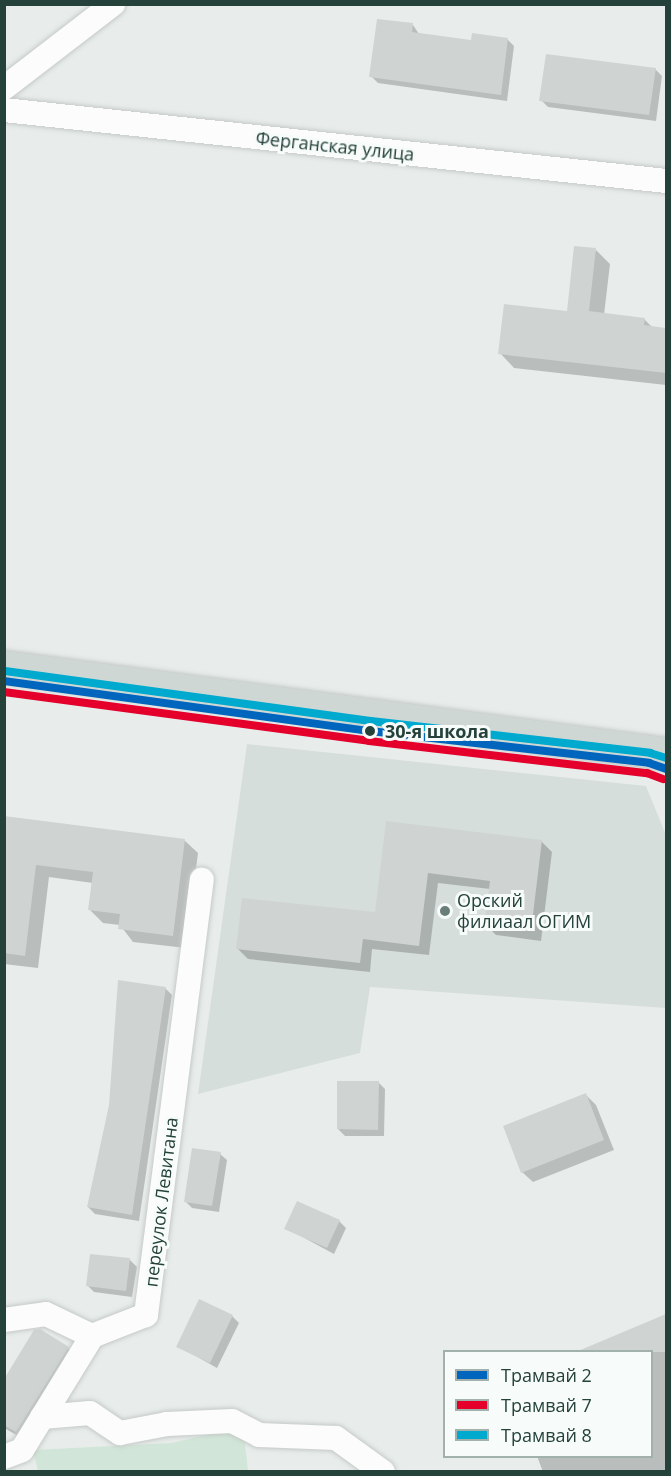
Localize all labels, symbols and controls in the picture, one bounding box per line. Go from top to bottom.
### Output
street label: Ферганская улица [255,127,415,165]
place label: 30-я школа [385,720,489,742]
marker: 30-я школа [360,721,380,741]
place label: Орский филиаал ОГИМ [457,890,591,932]
marker: Орский филиаал ОГИМ [438,904,452,918]
street label: переулок Левитана [140,1116,182,1288]
legend [443,1350,653,1458]
text: Трамвай 2 [501,1363,592,1387]
text: Трамвай 7 [501,1393,592,1417]
text: Трамвай 8 [501,1423,592,1447]

